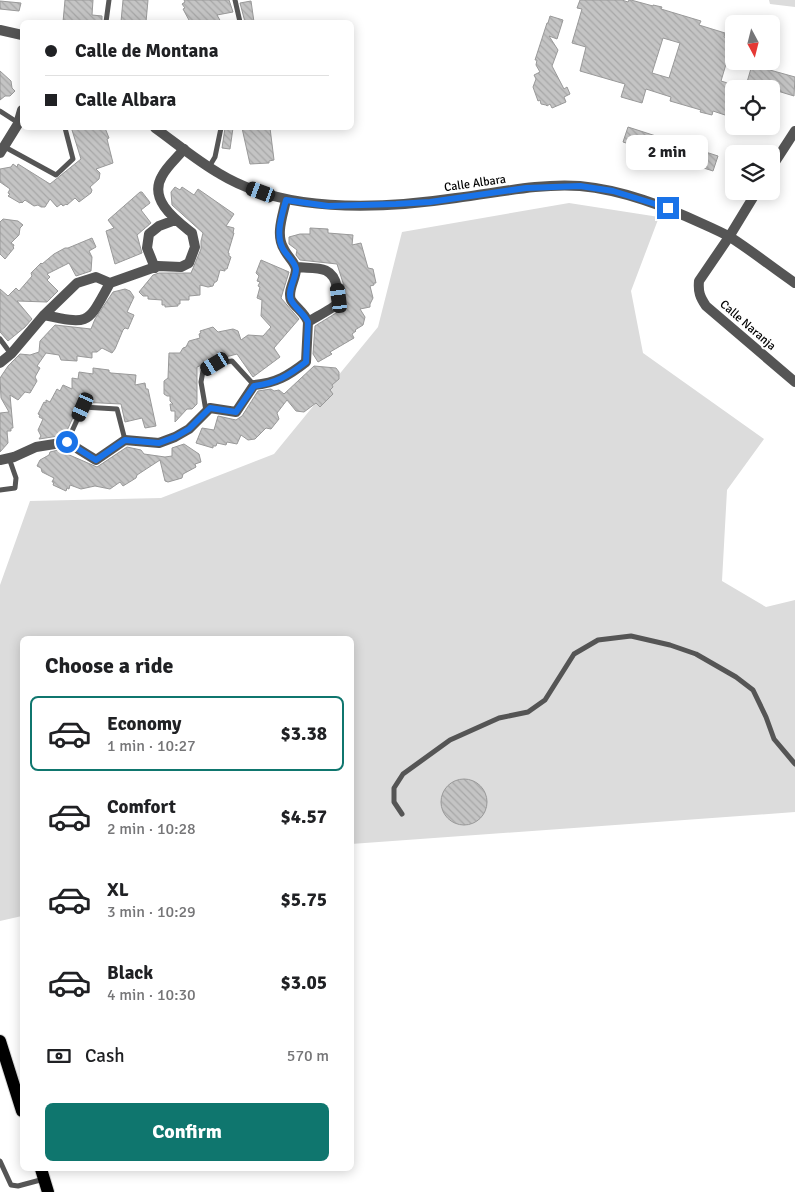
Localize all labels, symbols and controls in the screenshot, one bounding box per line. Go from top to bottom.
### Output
north arrow [725,15,780,70]
map controls [725,15,780,200]
text: Calle de Montana [75,39,218,63]
button: locate [725,80,780,135]
text: Calle Albara [75,88,176,112]
callout: 2 min [627,136,709,170]
text: 2 min [648,142,686,162]
button: layers [725,145,780,200]
street label: Calle Albara [443,172,507,195]
car [244,180,277,204]
route end [657,197,679,219]
car [329,282,348,314]
street label: Calle Naranja [717,297,779,354]
car [198,350,231,378]
car [70,390,95,424]
route start [56,431,78,453]
text: Choose a ride [45,652,173,679]
icon: car [47,711,92,756]
text: Economy [107,712,181,736]
text: $3.38 [281,722,327,746]
text: 1 min · 10:27 [107,736,196,756]
icon: car [47,794,92,839]
text: Comfort [107,795,176,819]
text: $4.57 [281,805,327,829]
text: 2 min · 10:28 [107,819,196,839]
icon: car [47,877,92,922]
text: XL [107,878,129,902]
text: $5.75 [281,888,327,912]
text: 3 min · 10:29 [107,902,196,922]
icon: car [47,960,92,1005]
text: Black [107,961,153,985]
text: $3.05 [281,971,327,995]
text: 4 min · 10:30 [107,985,196,1005]
icon: cash [45,1042,73,1070]
text: Cash [85,1044,125,1068]
text: 570 m [287,1046,329,1066]
button: Confirm [45,1103,329,1161]

